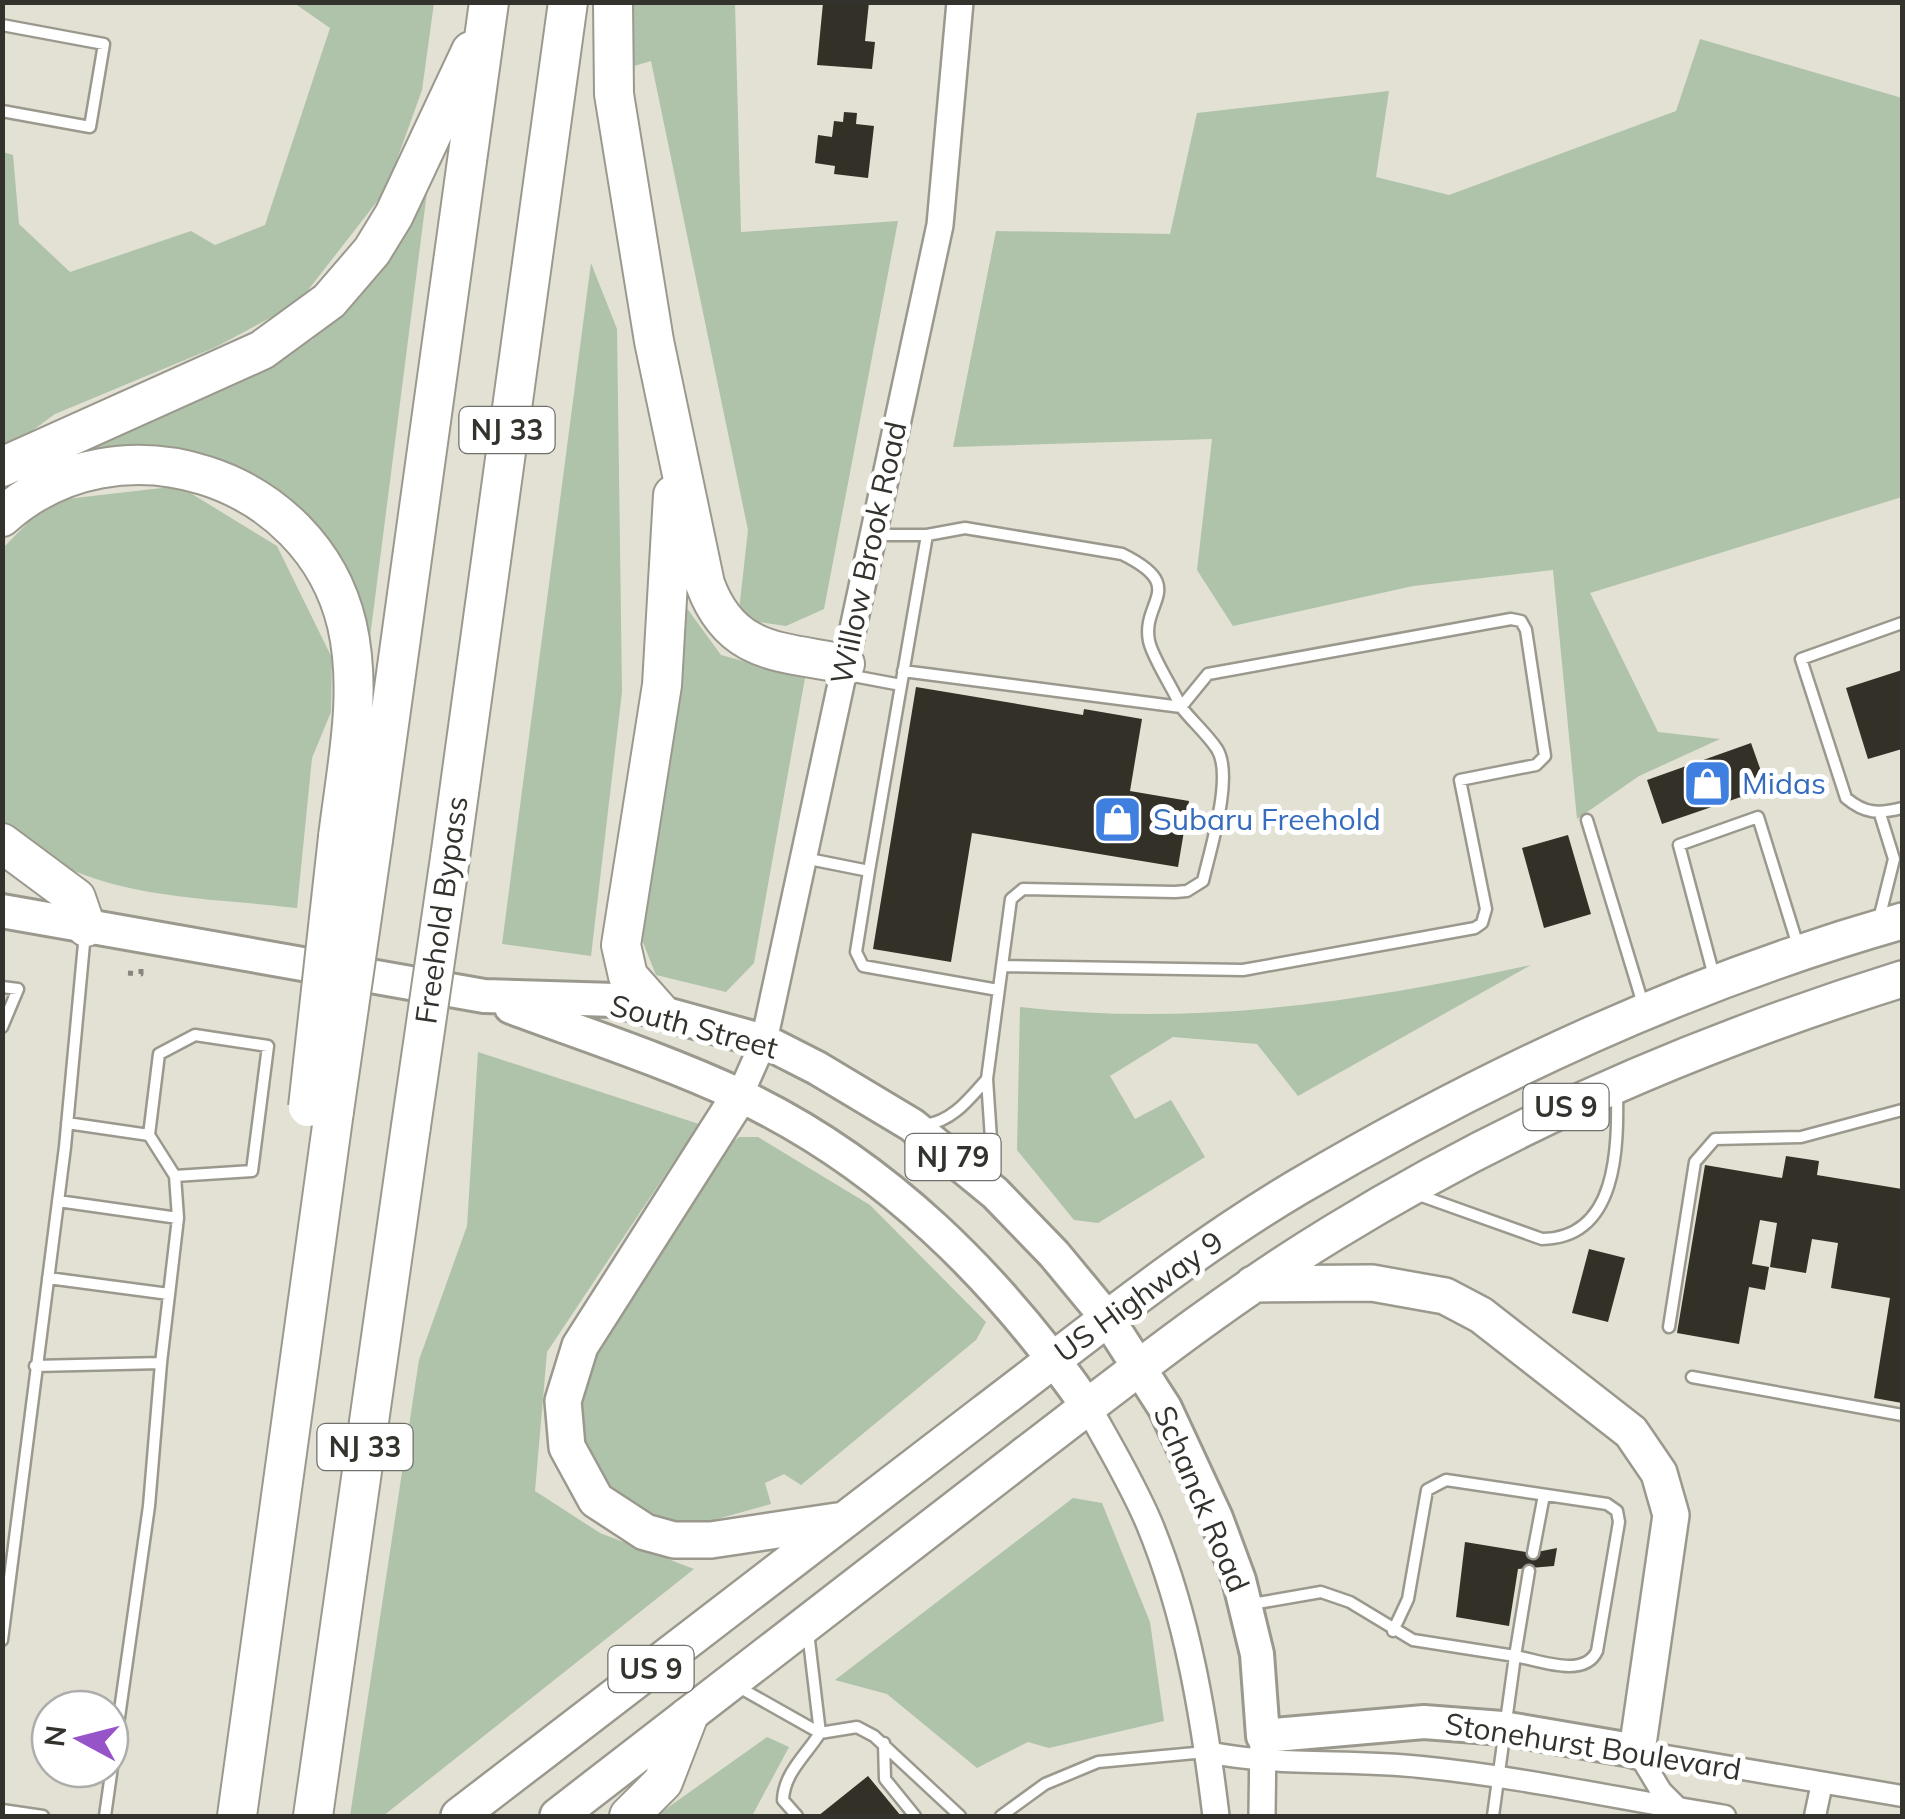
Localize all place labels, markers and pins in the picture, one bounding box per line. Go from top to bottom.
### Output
shop icon: Midas [1681,758,1733,810]
place label: Midas [1742,764,1826,802]
shop icon: Subaru Freehold [1092,794,1144,846]
place label: Subaru Freehold [1153,800,1381,838]

